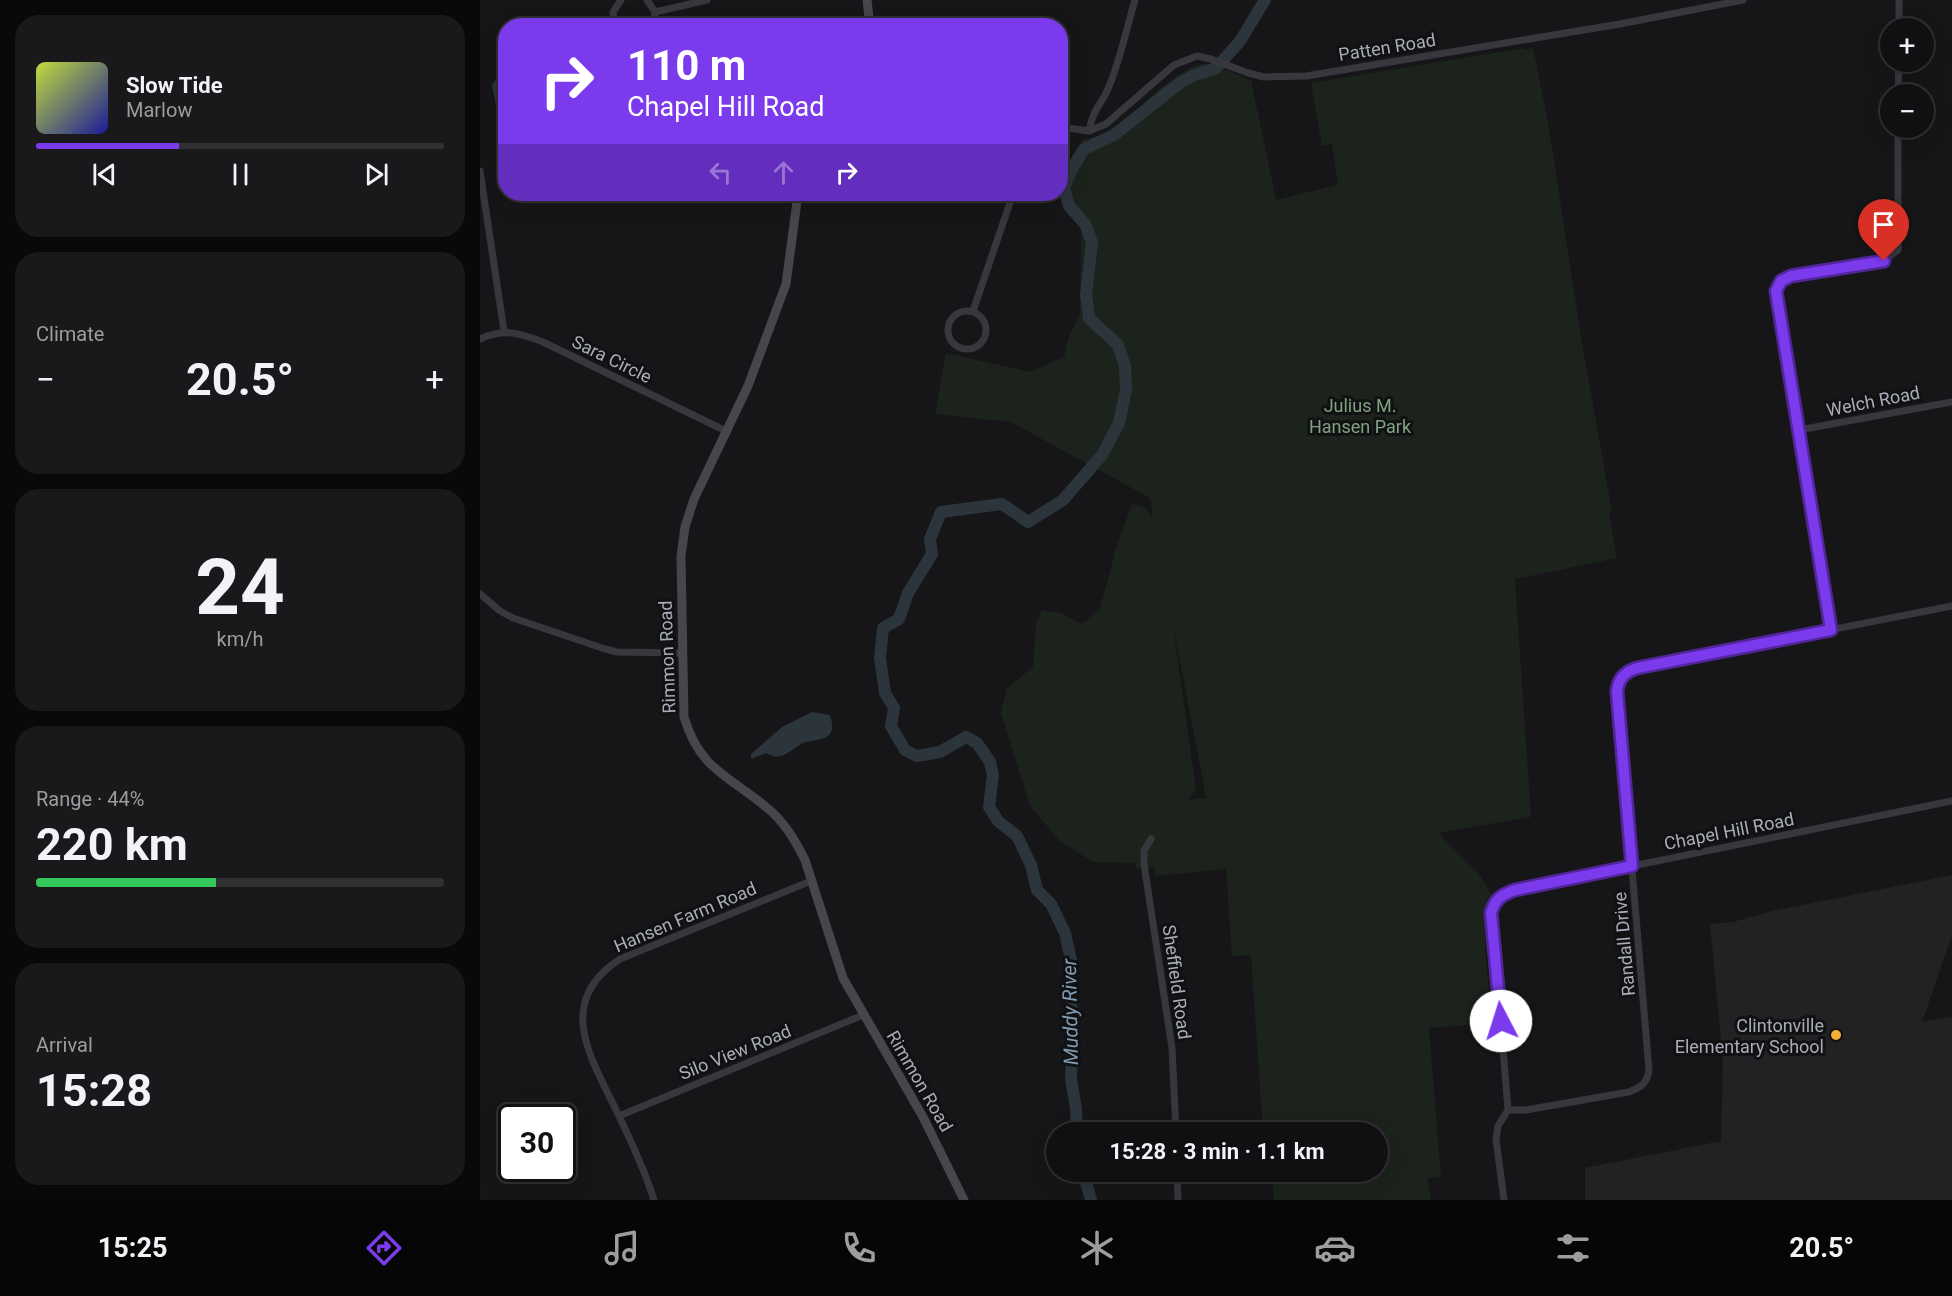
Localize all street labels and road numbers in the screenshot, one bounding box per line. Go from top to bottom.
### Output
street label: Patten Road [1337,29,1437,65]
street label: Sara Circle [569,331,655,387]
street label: Welch Road [1824,382,1922,420]
street label: Rimmon Road [655,600,679,714]
street label: Chapel Hill Road [1662,808,1796,854]
street label: Hansen Farm Road [611,877,759,957]
street label: Randall Drive [1609,891,1639,997]
street label: Sheffield Road [1159,923,1195,1041]
street label: Silo View Road [676,1020,794,1084]
street label: Rimmon Road [883,1027,957,1135]

